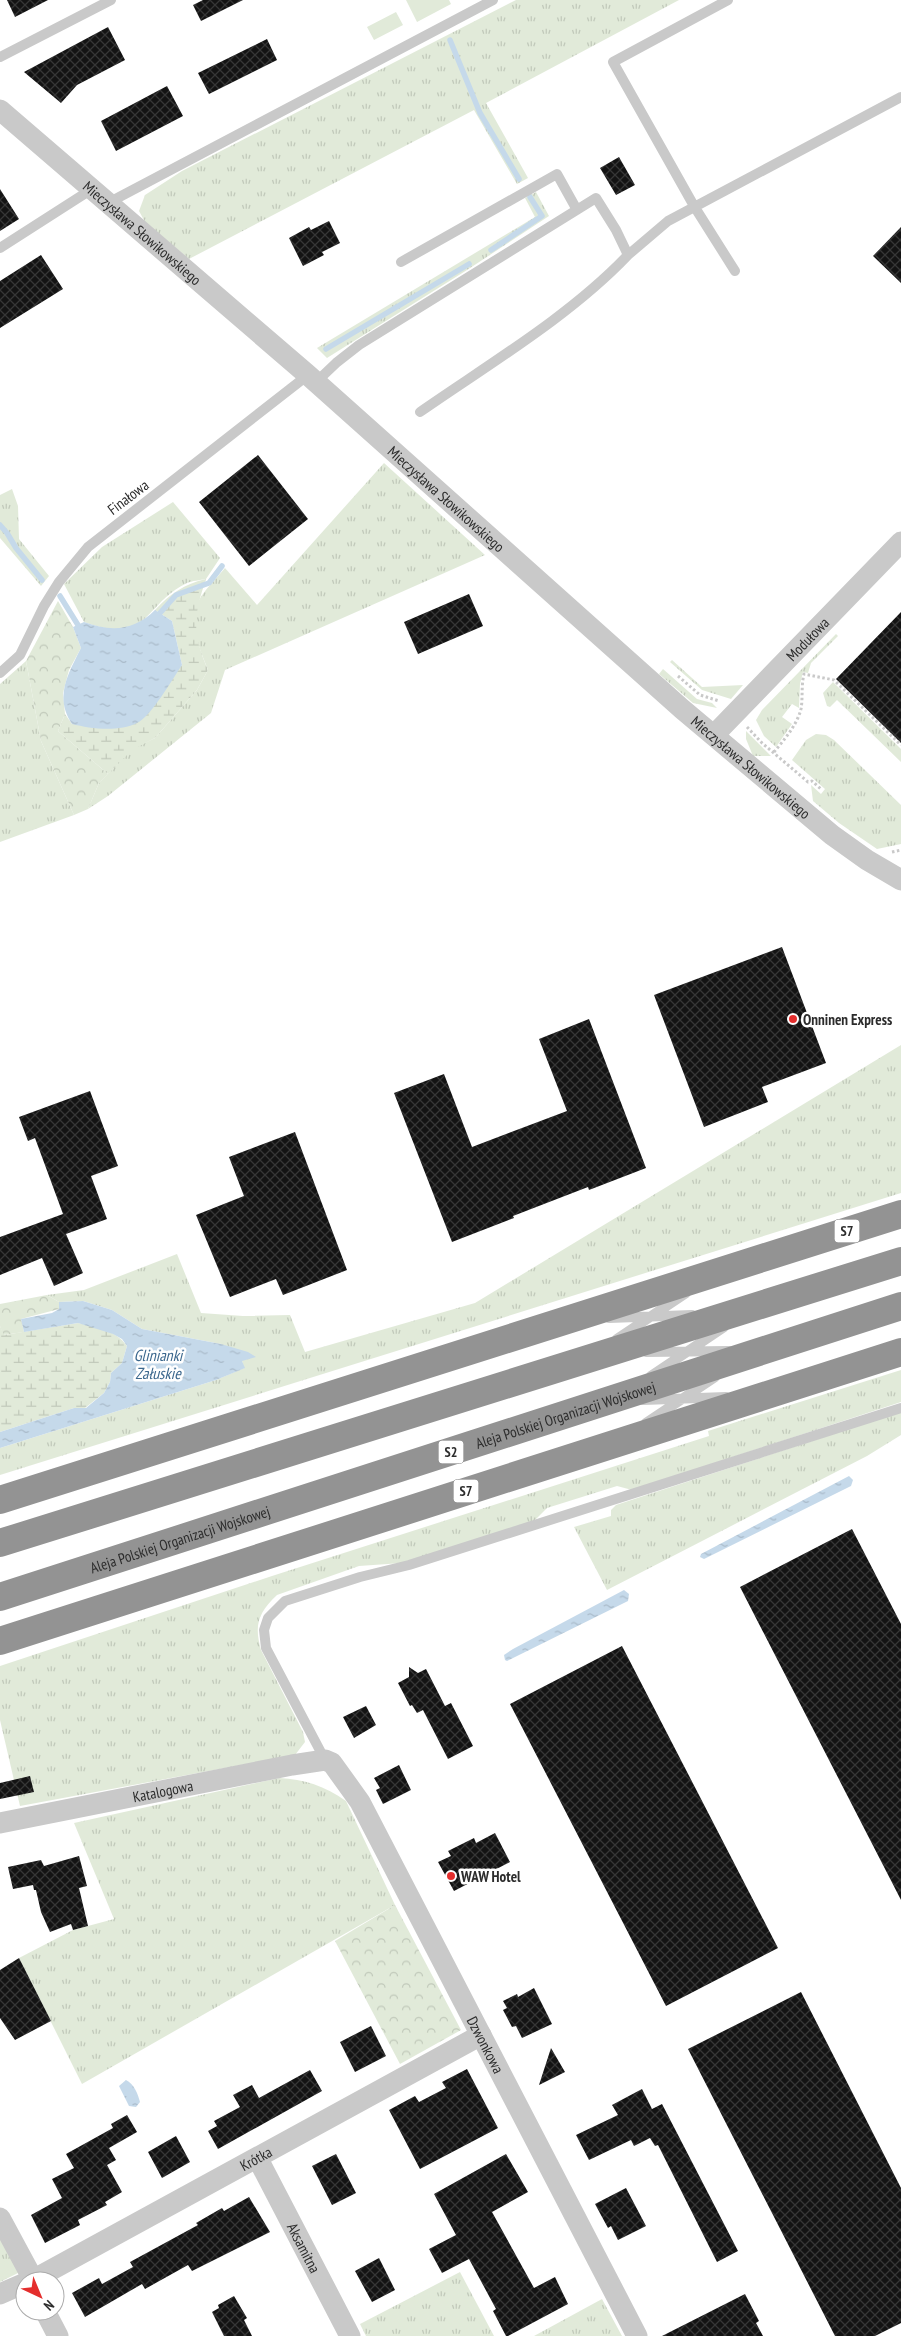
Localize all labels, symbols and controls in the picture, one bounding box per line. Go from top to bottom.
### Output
street label: Mieczysława Słowikowskiego [79,176,206,289]
street label: Mieczysława Słowikowskiego [384,442,509,556]
street label: Finałowa [104,475,152,519]
street label: Modułowa [782,613,833,665]
street label: Mieczysława Słowikowskiego [687,711,815,823]
place label: Onninen Express [803,1010,892,1029]
marker: Onninen Express [787,1013,799,1025]
road number: S7 [834,1220,860,1242]
water label: Glinianki Załuskie [134,1345,185,1383]
street label: Aleja Polskiej Organizacji Wojskowej [473,1377,658,1452]
road number: S2 [438,1440,464,1464]
road number: S7 [454,1480,478,1502]
street label: Aleja Polskiej Organizacji Wojskowej [88,1501,272,1577]
street label: Katalogowa [131,1775,195,1806]
place label: WAW Hotel [460,1867,521,1886]
marker: WAW Hotel [445,1870,457,1882]
street label: Dzwonkowa [463,2013,508,2076]
street label: Krótka [236,2142,275,2175]
street label: Aksamitna [283,2219,325,2276]
north arrow [15,2271,65,2321]
text: N [40,2296,58,2314]

